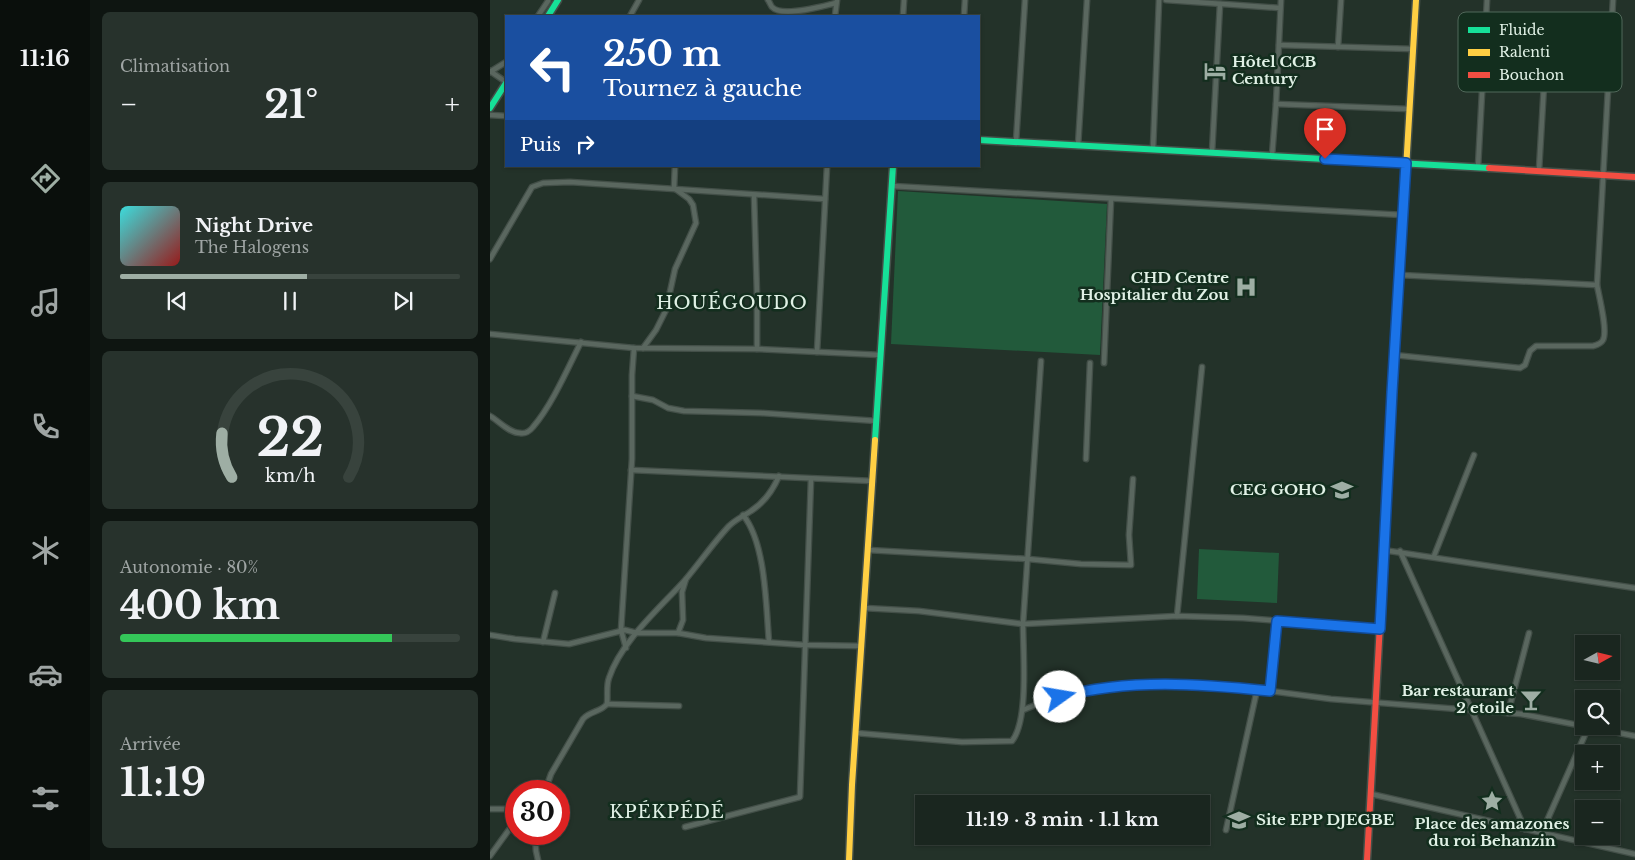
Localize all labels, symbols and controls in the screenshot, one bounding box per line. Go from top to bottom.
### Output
legend [1458,12,1622,92]
text: Fluide [1499,21,1545,39]
text: 250 m [603,32,721,75]
icon: left [520,35,585,100]
text: Ralenti [1499,43,1550,61]
text: 11:16 [20,45,70,72]
place label: Hôtel CCB Century [1232,52,1316,88]
text: Climatisation [120,56,230,76]
hotel icon: Hôtel CCB Century [1202,58,1228,84]
text: Bouchon [1499,66,1565,84]
text: Tournez à gauche [603,75,802,102]
text: 21° [264,81,318,128]
text: − [120,87,138,122]
text: + [445,87,460,122]
pin [1304,108,1346,159]
icon: arrive [1311,115,1339,143]
icon: right [571,130,599,158]
text: Puis [520,133,561,156]
icon: directions [28,161,63,196]
text: Night Drive [195,214,313,237]
text: The Halogens [195,237,309,257]
place label: CHD Centre Hospitalier du Zou [1080,268,1229,304]
hospital icon: CHD Centre Hospitalier du Zou [1233,274,1259,300]
icon: music [28,285,63,320]
icon: previous [163,287,191,315]
icon: pause [276,287,304,315]
icon: next [389,287,417,315]
district label: HOUÉGOUDO [656,291,808,314]
text: 22 [256,406,324,470]
icon: phone [28,409,63,444]
text: km/h [265,465,315,487]
school or university icon: CEG GOHO [1329,477,1355,503]
place label: CEG GOHO [1230,480,1326,499]
icon: climate [28,533,63,568]
text: Autonomie · 80% [120,557,258,577]
text: 400 km [120,582,280,629]
north arrow [1575,635,1620,680]
map controls [1575,635,1620,845]
icon: car [28,657,63,692]
position arrow [1033,670,1085,722]
place label: Bar restaurant 2 etoile [1401,681,1514,717]
bar icon: Bar restaurant 2 etoile [1518,687,1544,713]
button: search [1575,690,1620,735]
text: Arrivée [120,734,181,754]
button: + [1575,745,1620,790]
text: 11:19 [120,759,206,806]
speed limit sign: 30 [505,780,570,845]
icon: filters [28,781,63,816]
place icon: Place des amazones du roi Behanzin [1479,788,1505,814]
district label: KPÉKPÉDÉ [609,800,725,823]
button: − [1575,800,1620,845]
school or university icon: Site EPP DJEGBE [1226,807,1252,833]
text: 11:19 · 3 min · 1.1 km [966,808,1159,831]
place label: Site EPP DJEGBE [1256,810,1394,829]
place label: Place des amazones du roi Behanzin [1415,814,1569,850]

